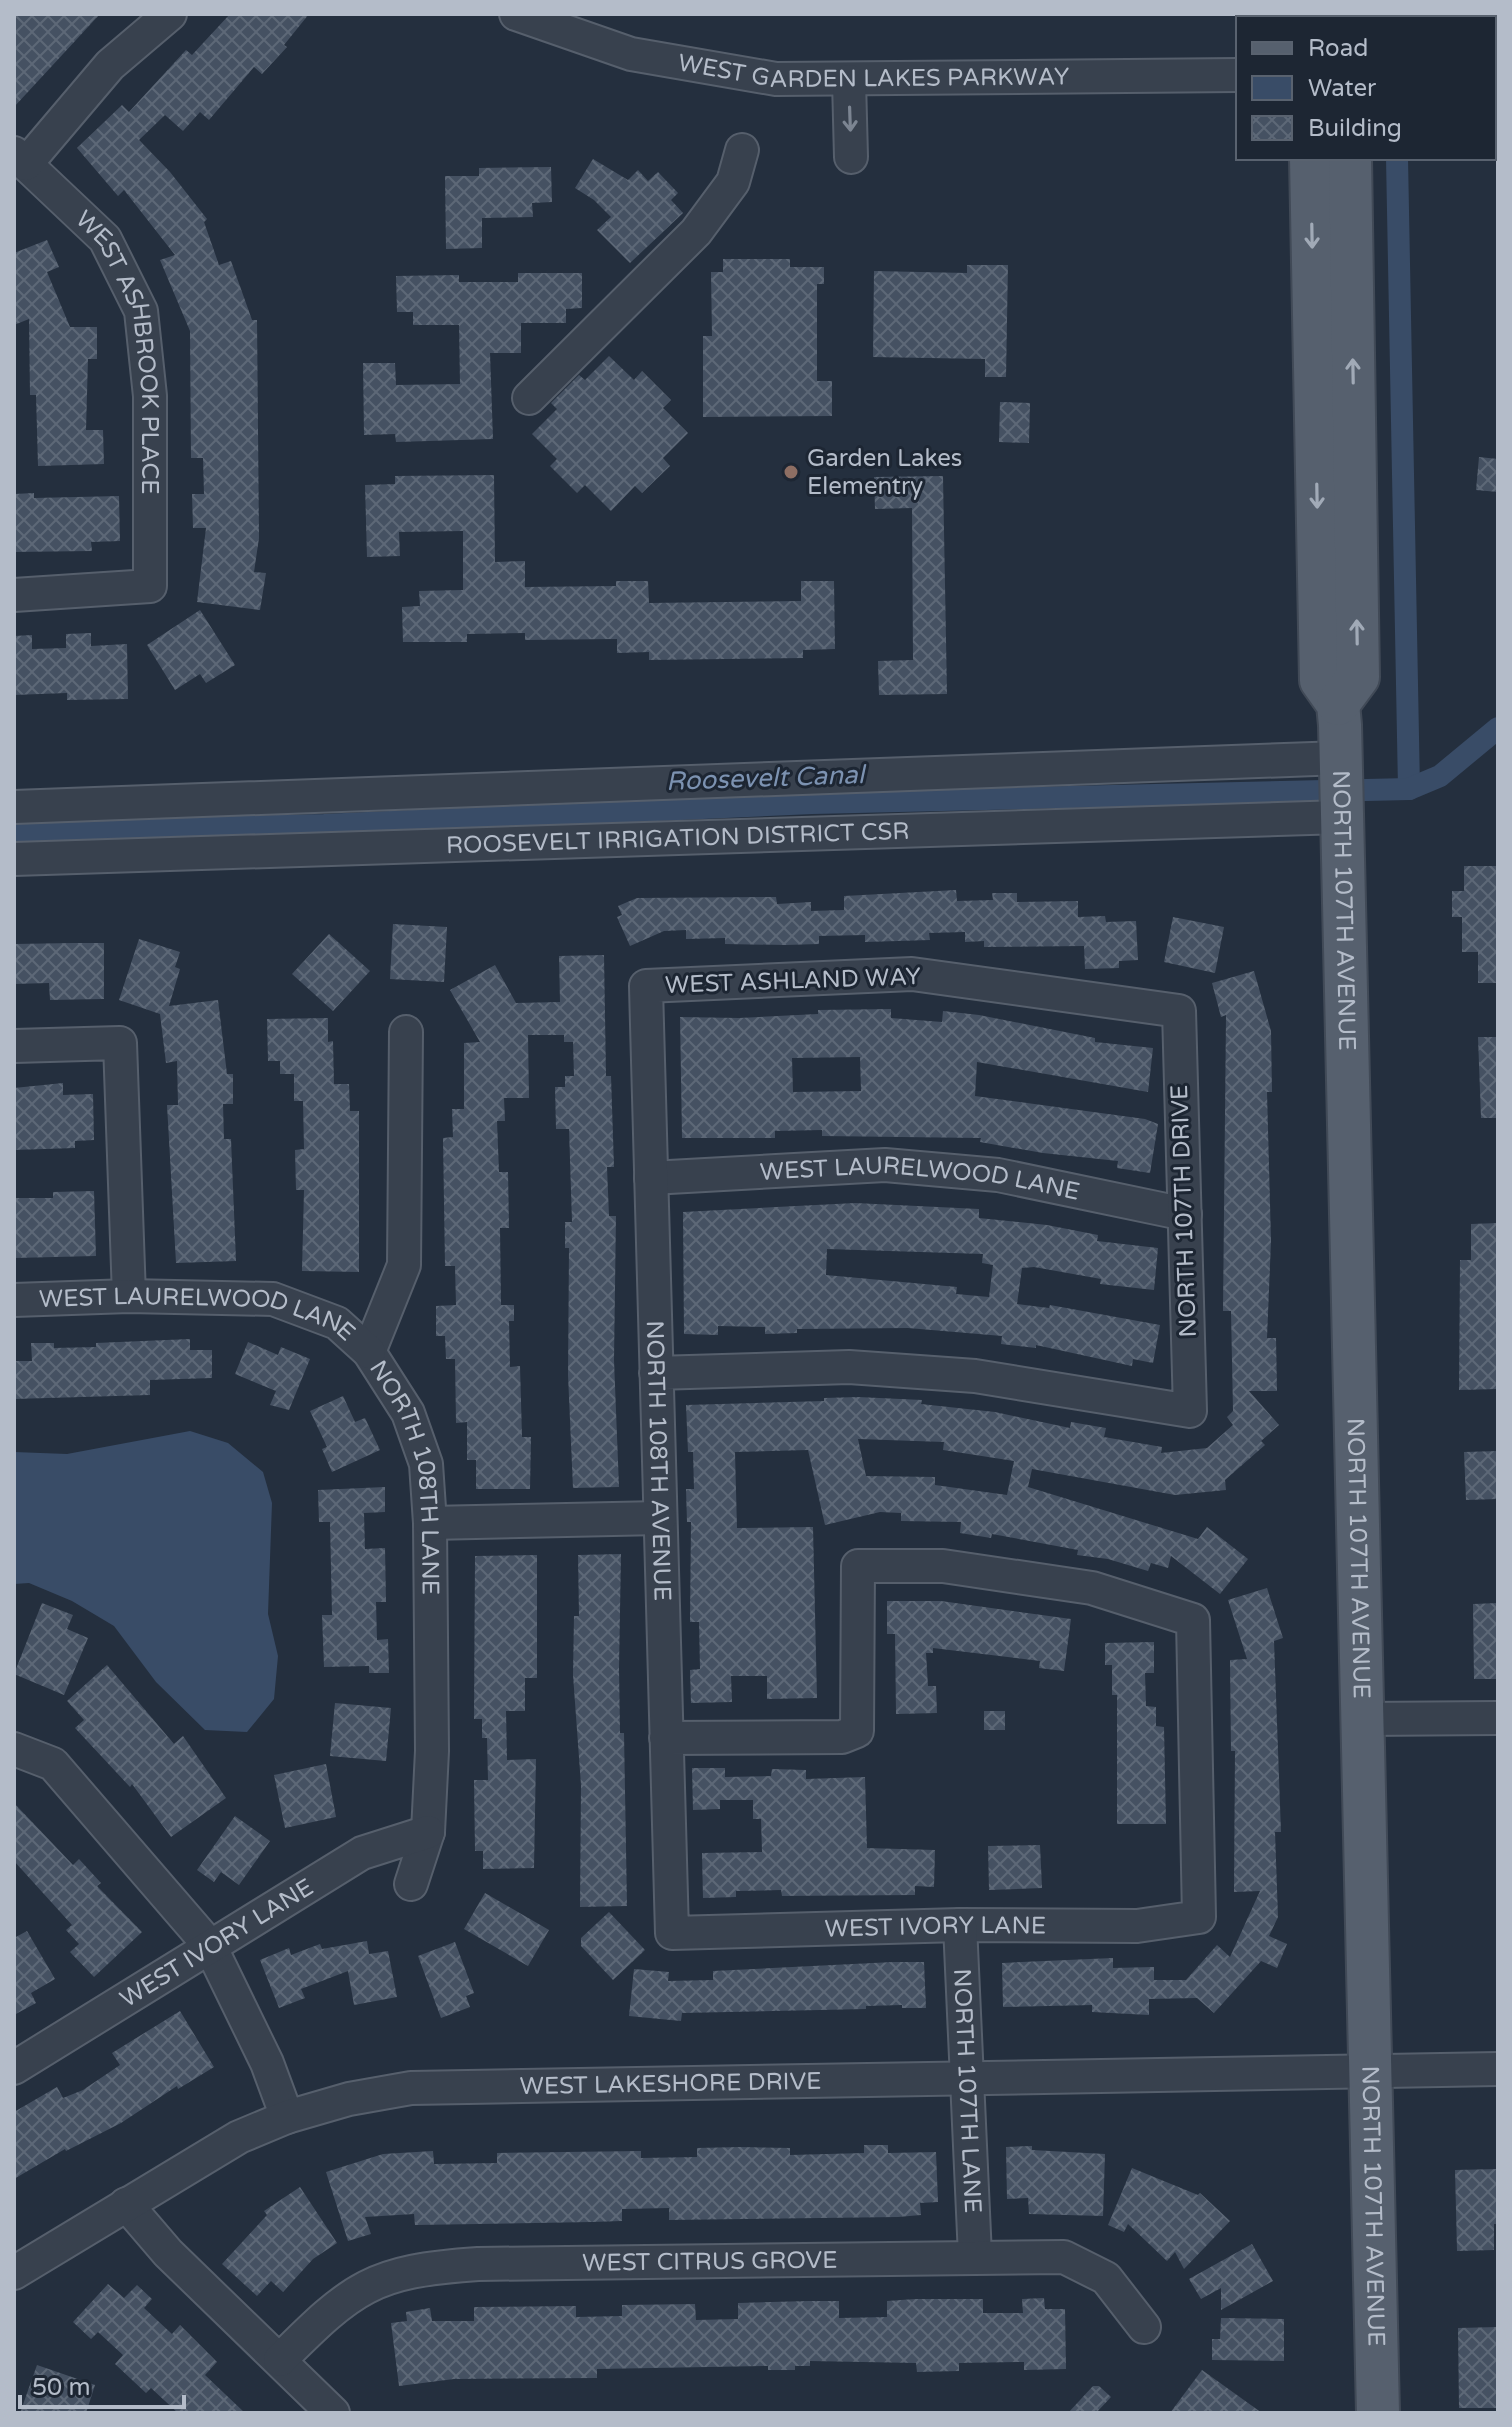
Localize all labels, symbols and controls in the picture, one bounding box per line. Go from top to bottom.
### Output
legend [1236,16,1496,160]
text: Road [1308,34,1368,63]
street label: WEST GARDEN LAKES PARKWAY [676,48,1069,94]
text: Water [1308,74,1377,103]
one-way arrow [842,105,857,132]
text: Building [1308,114,1402,143]
street label: WEST ASHBROOK PLACE [70,205,165,494]
one-way arrow [1305,222,1320,249]
one-way arrow [1346,358,1361,385]
place label: Garden Lakes Elementry [807,444,962,501]
marker: Garden Lakes Elementry [782,463,800,481]
one-way arrow [1310,482,1325,509]
one-way arrow [1350,619,1365,646]
water label: Roosevelt Canal [665,759,868,797]
street label: NORTH 107TH AVENUE [1327,770,1362,1051]
street label: ROOSEVELT IRRIGATION DISTRICT CSR [445,816,910,860]
street label: WEST ASHLAND WAY [665,962,921,1000]
street label: NORTH 107TH DRIVE [1165,1084,1203,1338]
street label: WEST LAURELWOOD LANE [759,1150,1082,1206]
street label: WEST LAURELWOOD LANE [38,1281,361,1347]
street label: NORTH 108TH AVENUE [640,1320,677,1601]
street label: NORTH 108TH LANE [364,1355,445,1595]
street label: NORTH 107TH AVENUE [1341,1418,1376,1699]
street label: WEST IVORY LANE [115,1872,318,2013]
street label: WEST IVORY LANE [824,1910,1046,1943]
street label: NORTH 107TH LANE [947,1968,988,2214]
street label: NORTH 107TH AVENUE [1356,2065,1391,2347]
street label: WEST LAKESHORE DRIVE [519,2066,822,2101]
street label: WEST CITRUS GROVE [582,2245,838,2277]
scale bar [20,2359,184,2409]
text: 50 m [32,2373,90,2402]

